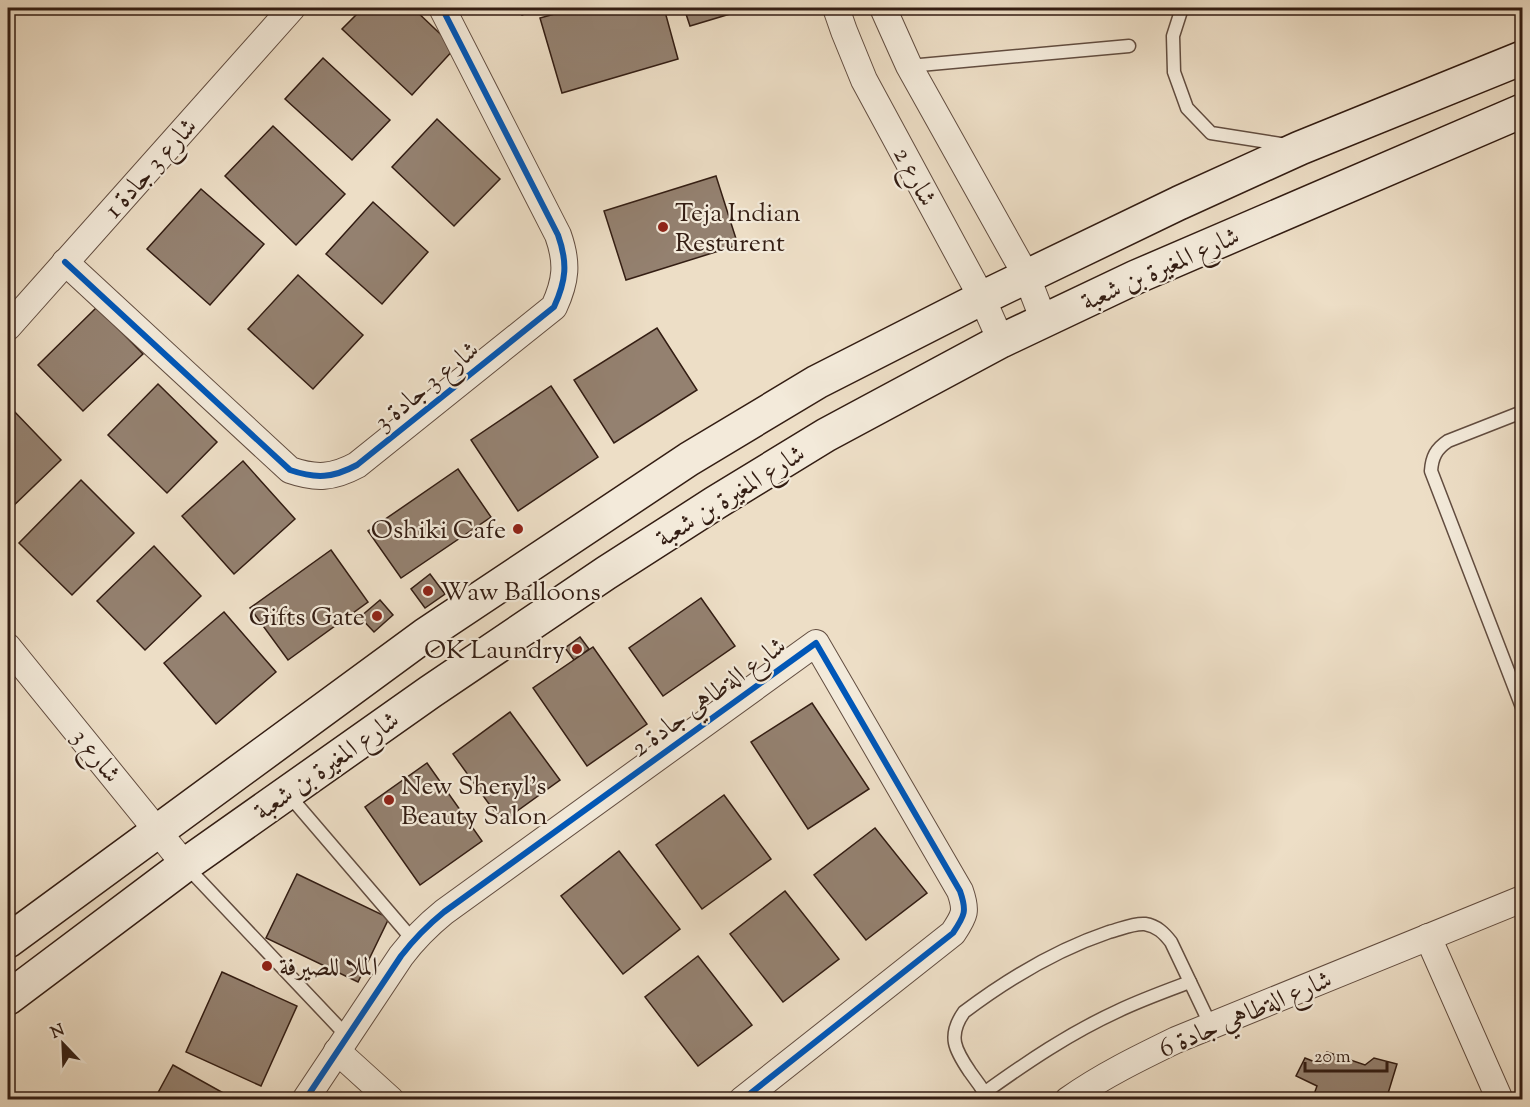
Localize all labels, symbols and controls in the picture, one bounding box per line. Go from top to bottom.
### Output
street label: شارع 3 جادة 1 [97,110,208,228]
street label: شارع 2 [882,141,945,214]
place label: Teja Indian Resturent [675,196,801,263]
street label: شارع المغيرة بن شعبة [1076,219,1247,323]
marker: Teja Indian Resturent [656,220,670,234]
street label: شارع 3 جادة 3 [367,333,489,442]
street label: شارع المغيرة بن شعبة [649,436,814,559]
place label: Oshiki Cafe [371,513,506,550]
marker: Oshiki Cafe [511,522,525,536]
place label: Waw Balloons [440,575,601,612]
marker: Waw Balloons [421,584,435,598]
place label: Gifts Gate [249,600,365,637]
marker: Gifts Gate [370,609,384,623]
street label: شارع الةطاهي جادة 2 [624,629,795,768]
place label: OK Laundry [424,633,565,670]
marker: OK Laundry [570,642,584,656]
street label: شارع المغيرة بن شعبة [247,703,408,832]
street label: شارع 3 [61,721,129,793]
place label: New Sheryl's Beauty Salon [401,769,548,836]
marker: New Sheryl's Beauty Salon [382,793,396,807]
place label: الملا للصيرفة [279,950,378,987]
marker: الملا للصيرفة [260,959,274,973]
street label: شارع الةطاهي جادة 6 [1154,962,1339,1069]
north arrow [33,1014,93,1074]
text: N [48,1019,69,1046]
scale bar [1305,1035,1388,1073]
text: 20 m [1314,1045,1351,1071]

